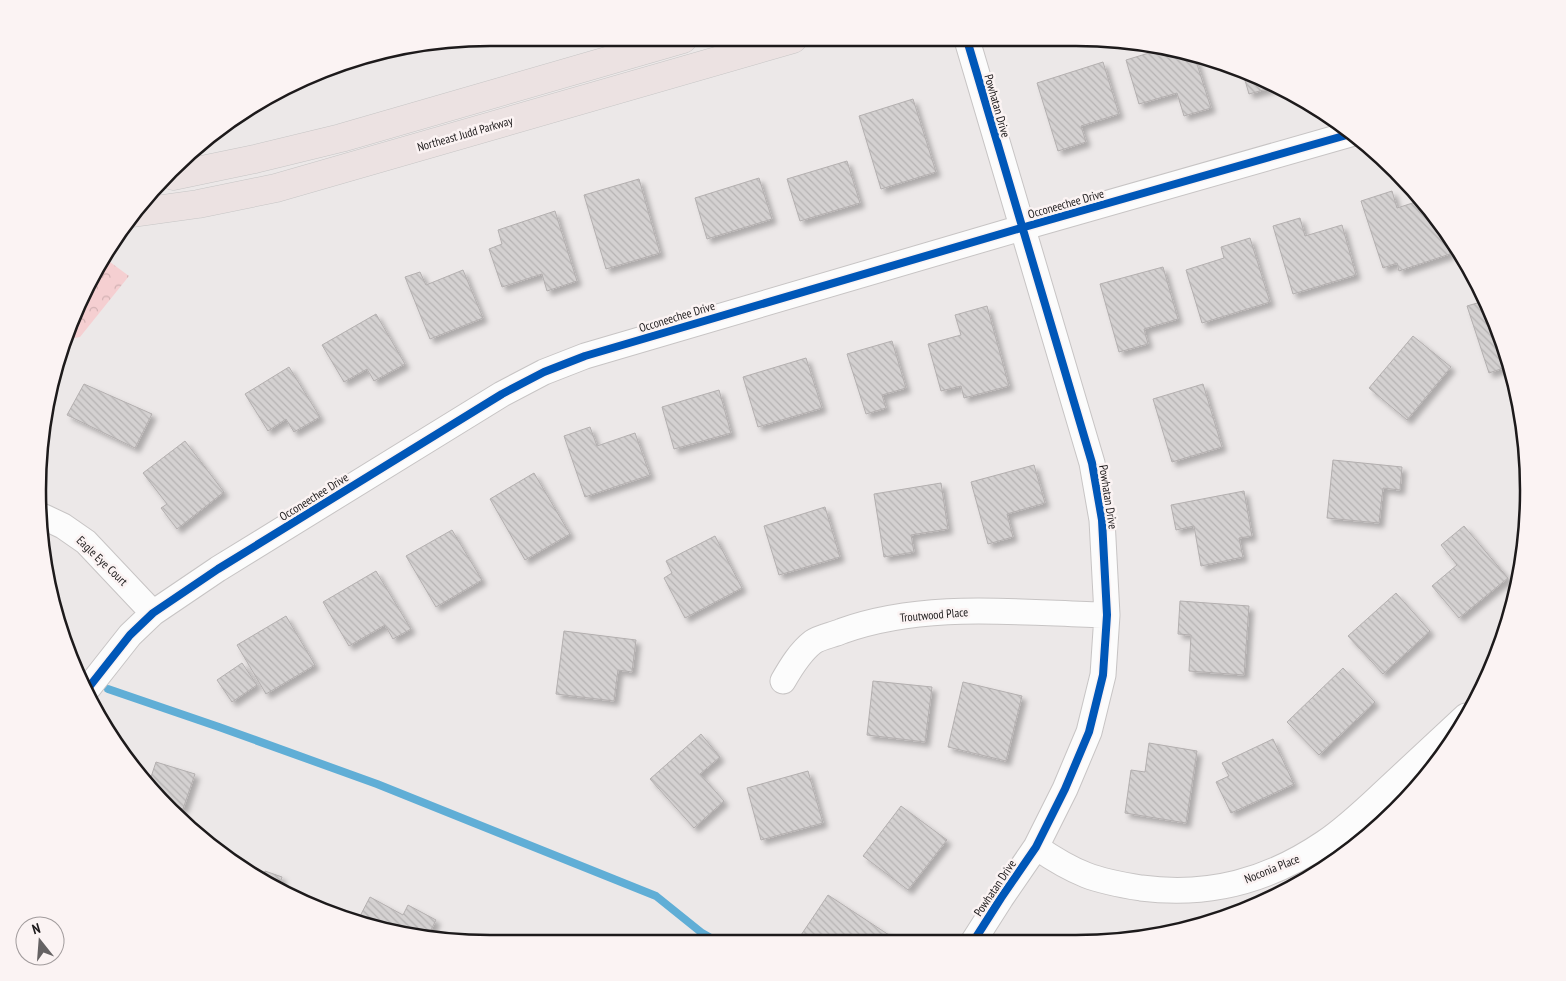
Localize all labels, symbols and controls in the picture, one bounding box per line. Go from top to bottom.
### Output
street label: Powhatan Drive [981,73,1014,139]
street label: Northeast Judd Parkway [415,113,515,154]
street label: Occoneechee Drive [1026,185,1106,222]
street label: Occoneechee Drive [637,298,717,335]
street label: Powhatan Drive [1096,464,1121,530]
street label: Occoneechee Drive [276,469,351,524]
street label: Eagle Eye Court [74,533,131,589]
street label: Troutwood Place [899,604,969,625]
street label: Noconia Place [1242,851,1302,886]
street label: Powhatan Drive [970,857,1019,919]
north arrow [15,916,65,966]
text: N [30,919,42,938]

